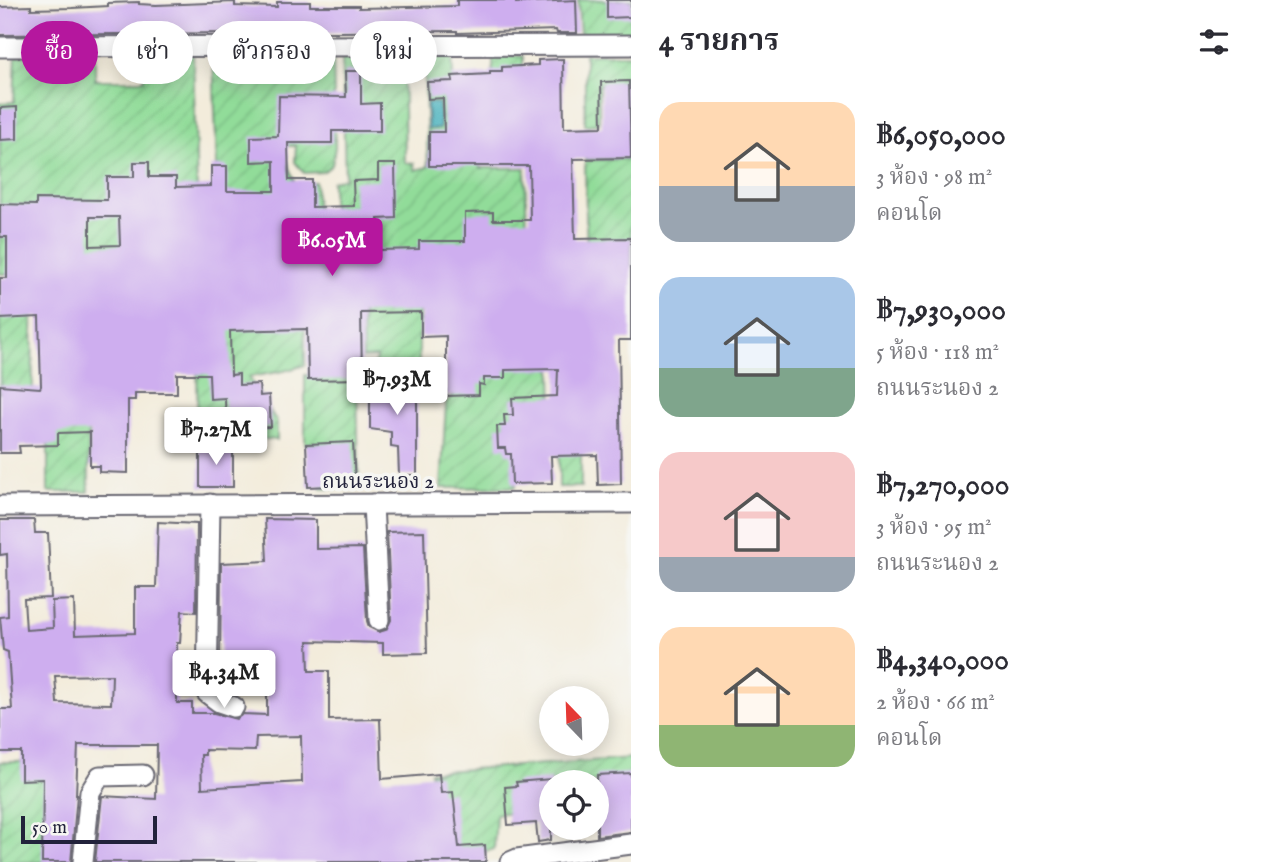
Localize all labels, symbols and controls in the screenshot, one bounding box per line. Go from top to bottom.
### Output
chip: ซื้อ [21,21,98,84]
chip: เช่า [112,21,193,84]
chip: ตัวกรอง [207,21,336,84]
chip: ใหม่ [350,21,437,84]
text: 4 รายการ [659,23,779,61]
icon: filters [1195,23,1233,61]
text: ฿6,050,000 [876,117,1006,155]
icon: home [715,130,799,214]
text: 3 ห้อง · 98 m² [876,163,992,192]
text: คอนโด [876,199,943,228]
pin: ฿6.05M [275,218,389,278]
text: ฿6.05M [298,226,366,255]
text: ฿7,930,000 [876,292,1006,330]
icon: home [715,305,799,389]
text: 5 ห้อง · 118 m² [876,338,999,367]
pin: ฿7.93M [340,358,454,417]
text: ฿7.93M [363,365,431,394]
text: ถนนระนอง 2 [876,374,999,403]
pin: ฿7.27M [159,407,273,467]
text: ฿7.27M [180,415,252,444]
text: ฿7,270,000 [876,467,1010,505]
street label: ถนนระนอง 2 [322,469,434,496]
icon: home [715,480,799,564]
text: 3 ห้อง · 95 m² [876,513,992,542]
text: ถนนระนอง 2 [876,549,999,578]
text: ฿4,340,000 [876,642,1009,680]
pin: ฿4.34M [167,650,281,710]
icon: home [715,655,799,739]
text: ฿4.34M [188,658,260,687]
north arrow [539,686,609,756]
map controls [539,686,609,840]
text: 2 ห้อง · 66 m² [876,688,995,717]
text: คอนโด [876,724,943,753]
button: locate [539,770,609,840]
scale bar [21,813,158,845]
text: 50 m [32,816,67,840]

